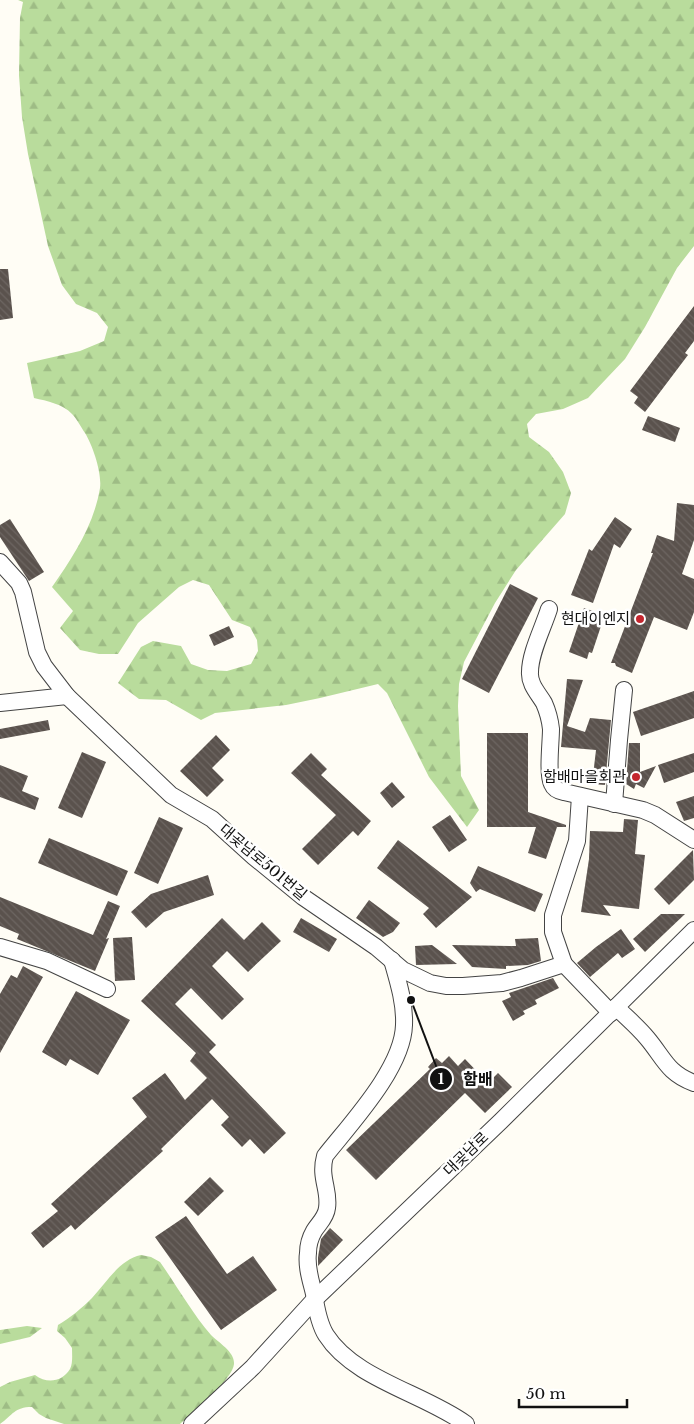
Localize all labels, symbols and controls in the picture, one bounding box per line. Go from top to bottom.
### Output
place label: 현대이엔지 [561,609,630,628]
marker: 현대이엔지 [634,613,646,625]
place label: 함배마을회관 [543,767,626,786]
marker: 함배마을회관 [630,771,642,783]
street label: 대곶남로501번길 [216,819,311,904]
callout: 함배 [429,1064,503,1095]
text: 1 [438,1069,445,1088]
text: 함배 [463,1069,493,1089]
street label: 대곶남로 [439,1128,492,1180]
scale bar [519,1376,626,1408]
text: 50 m [526,1384,566,1403]

